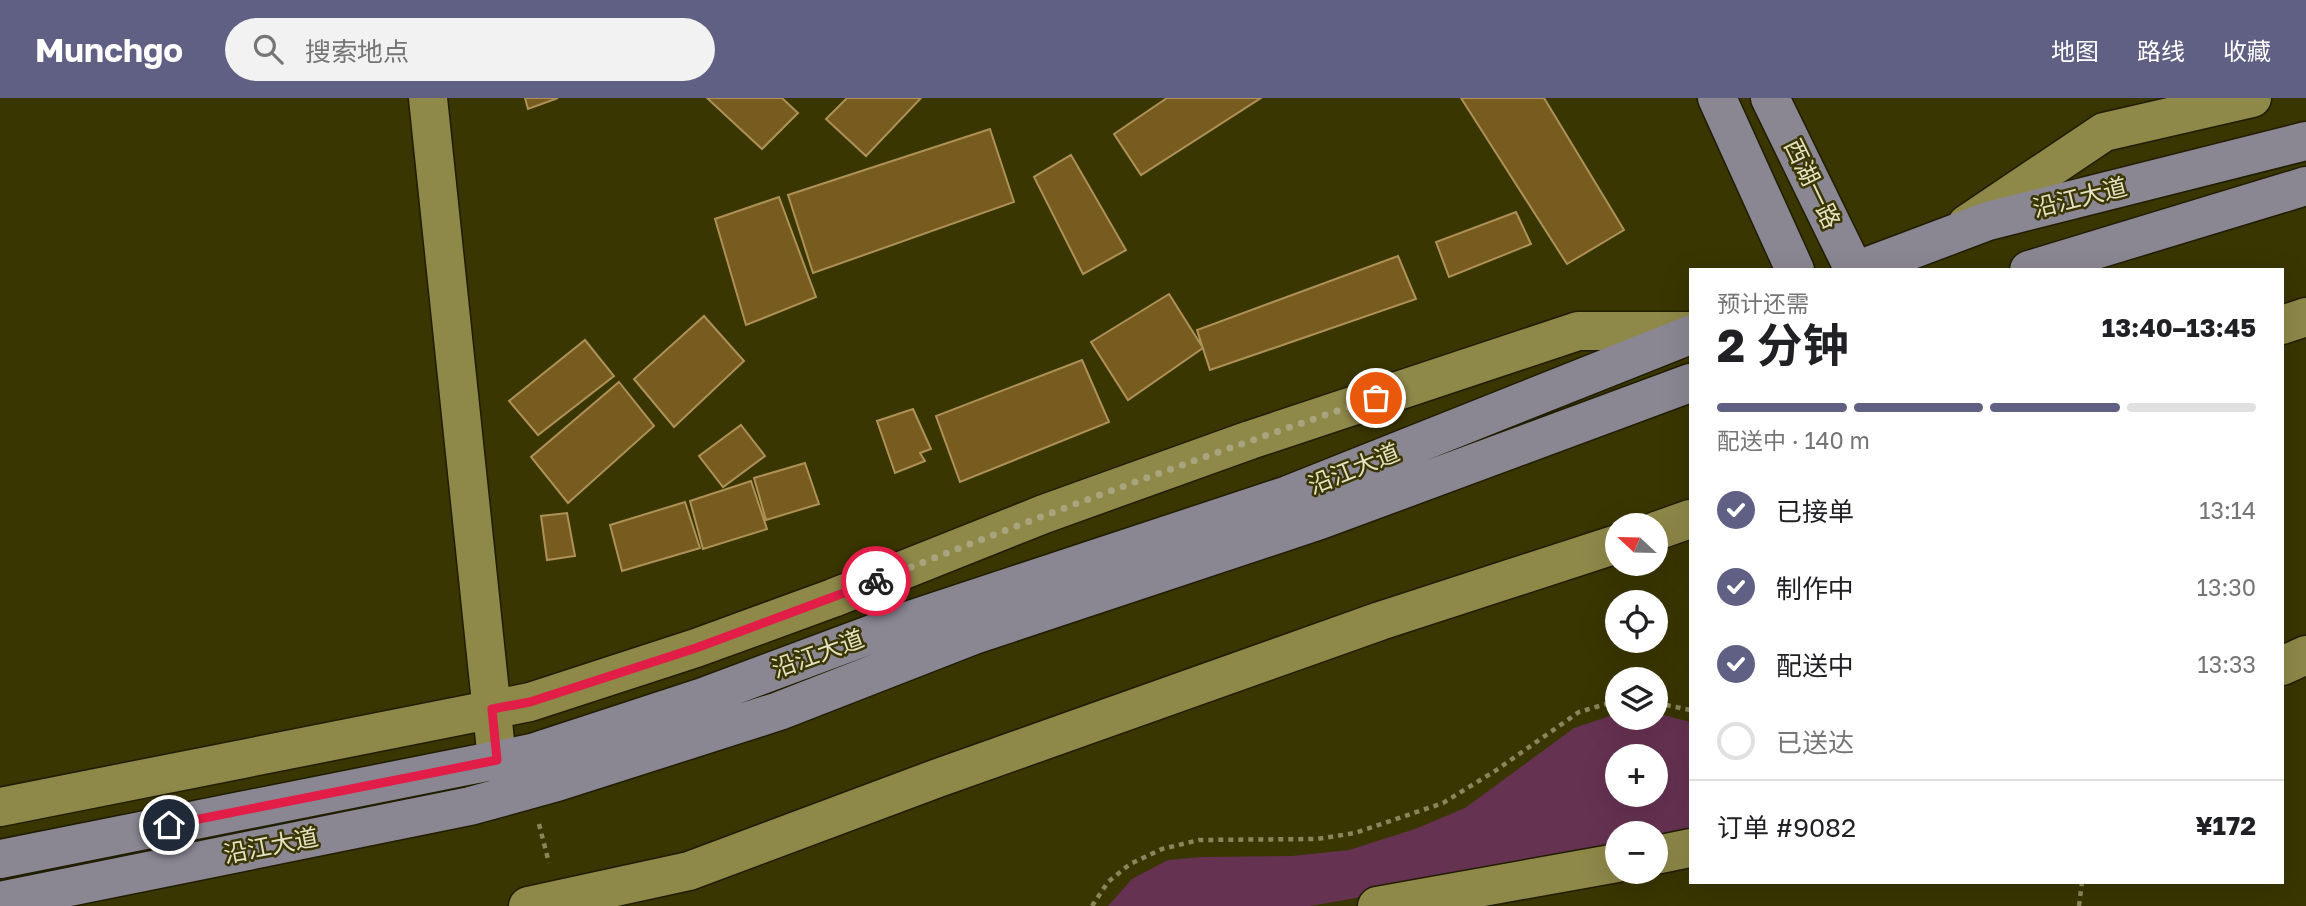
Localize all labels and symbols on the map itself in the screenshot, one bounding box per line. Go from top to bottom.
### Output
street label: 西湖一路 [1779,134,1847,233]
street label: 沿江大道 [2030,171,2130,222]
pin [1346,368,1406,428]
street label: 沿江大道 [1304,436,1403,499]
north arrow [1605,513,1668,576]
courier [841,546,911,616]
street label: 沿江大道 [767,623,868,683]
pin [139,795,199,855]
street label: 沿江大道 [221,821,321,868]

